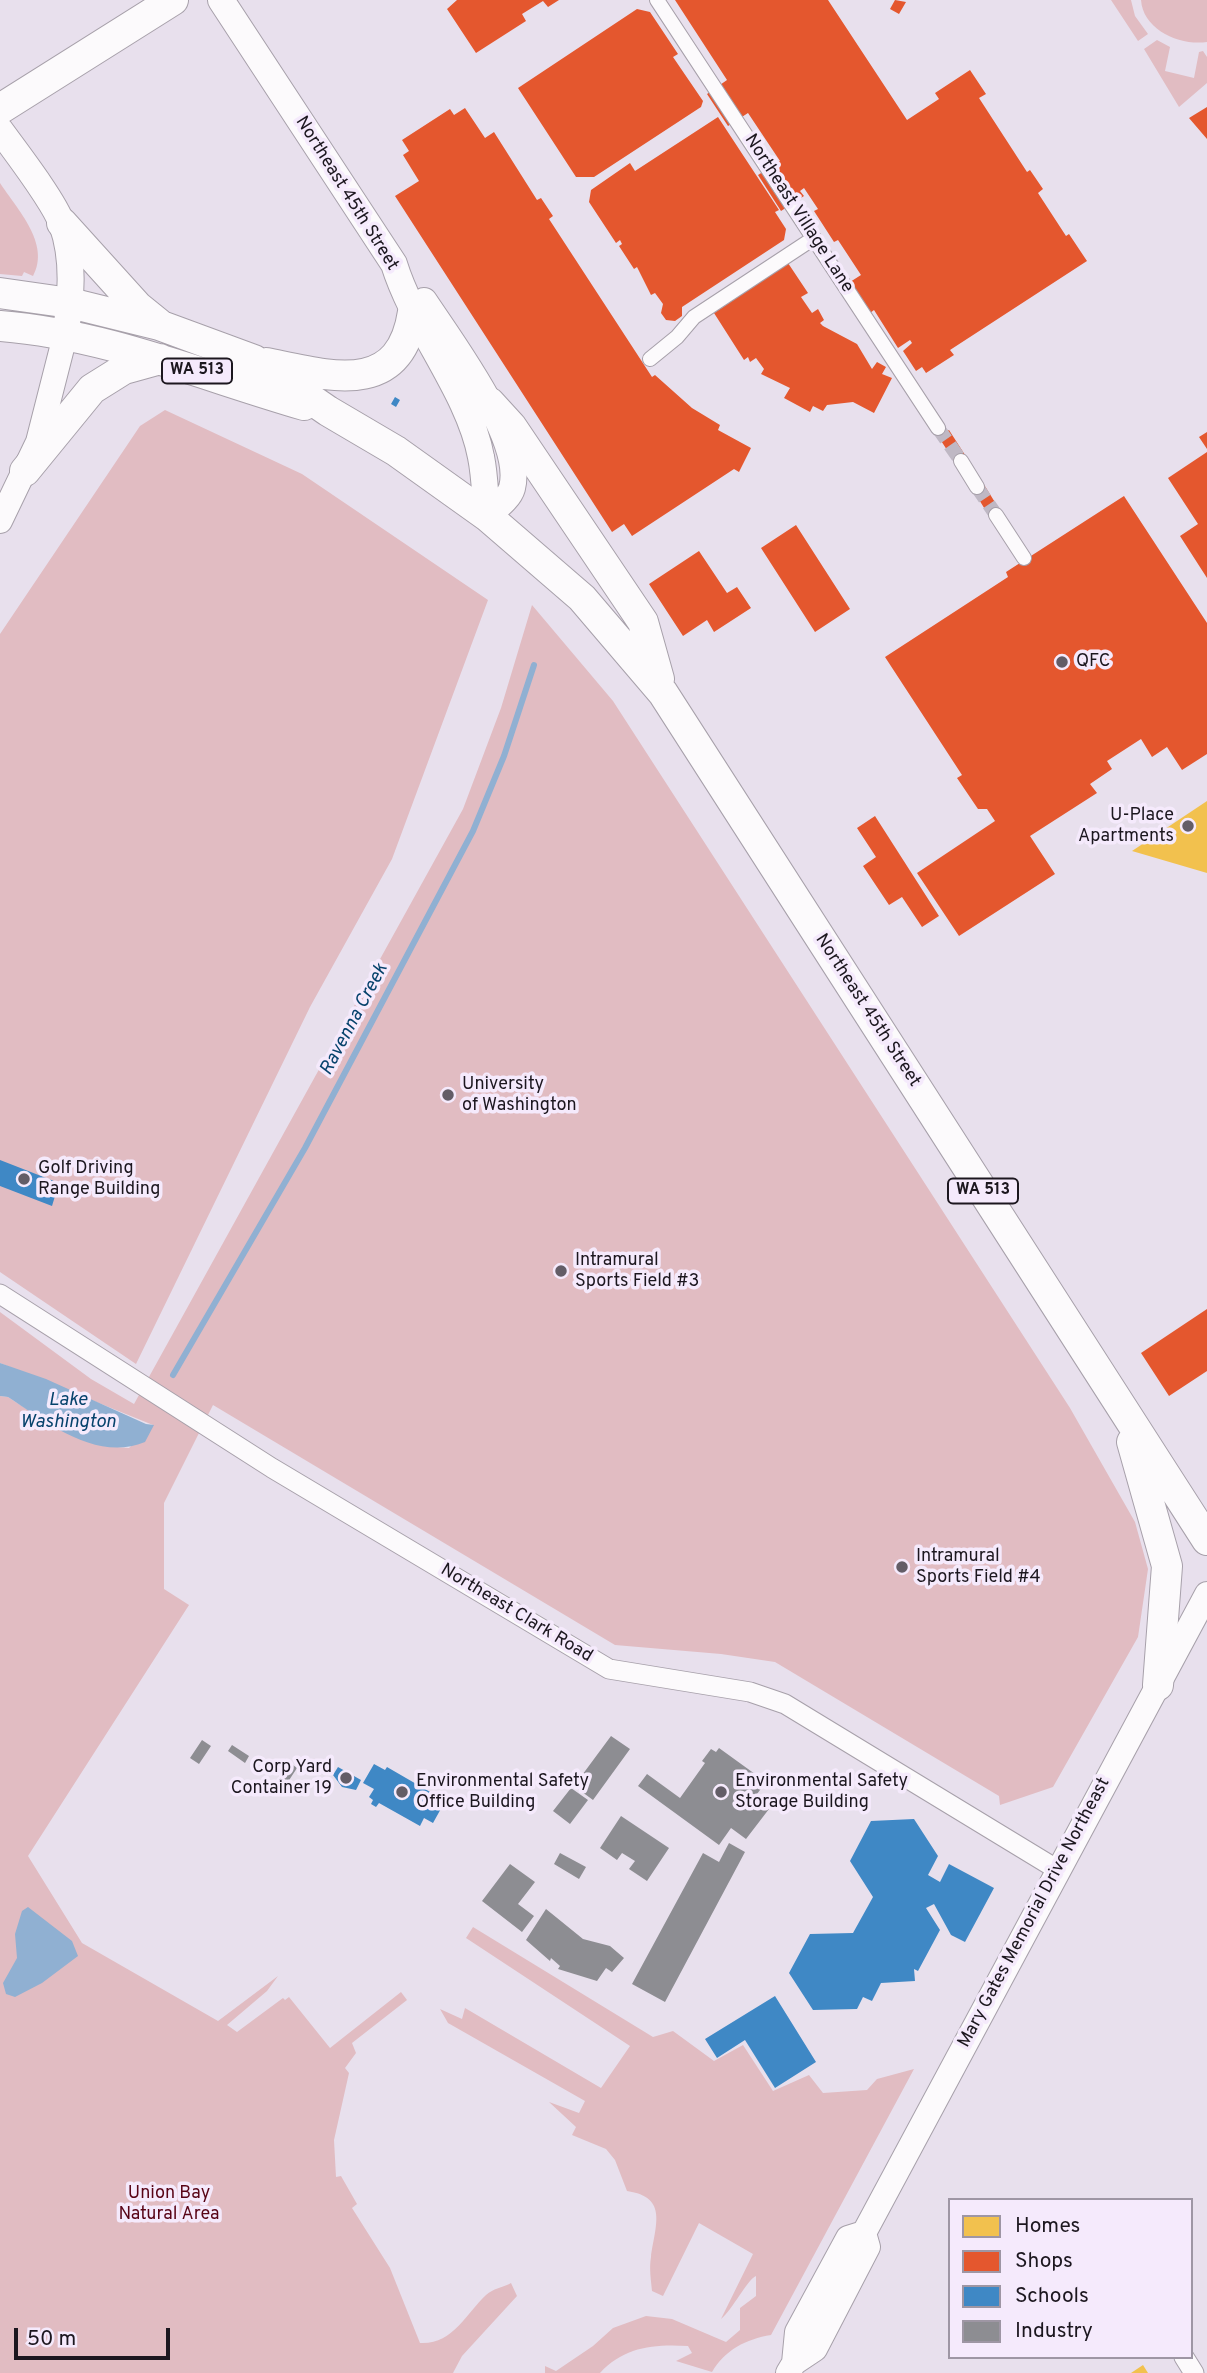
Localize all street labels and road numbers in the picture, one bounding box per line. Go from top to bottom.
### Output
street label: Northeast 45th Street [290,113,402,275]
street label: Northeast Village Lane [739,131,857,297]
road number: WA 513 [162,358,232,384]
street label: Northeast 45th Street [809,931,925,1091]
road number: WA 513 [948,1178,1018,1204]
street label: Northeast Clark Road [436,1560,596,1668]
street label: Mary Gates Memorial Drive Northeast [954,1774,1116,2052]

